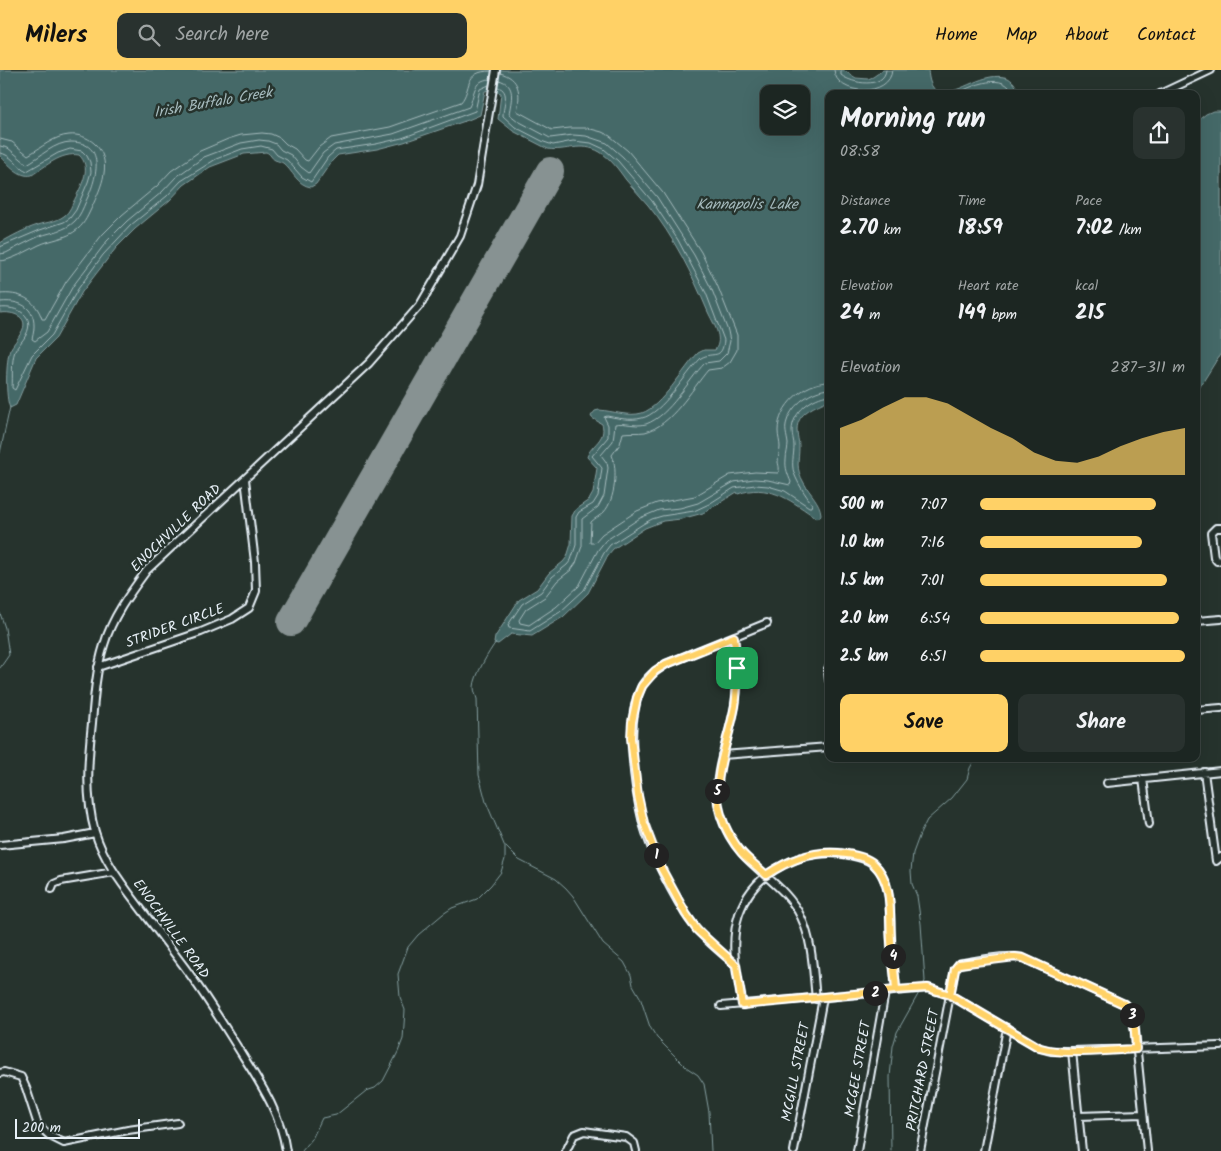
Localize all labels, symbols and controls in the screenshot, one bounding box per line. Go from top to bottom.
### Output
search box [117,13,467,58]
text: Milers [25,16,87,55]
text: Search here [175,20,269,50]
icon: search [135,21,163,49]
text: Home [935,21,978,50]
text: Map [1006,21,1037,50]
text: About [1065,21,1109,50]
text: Contact [1137,21,1196,50]
water label: Irish Buffalo Creek [152,80,276,125]
map controls [760,85,810,135]
button: layers [760,85,810,135]
text: Morning run [840,97,986,142]
button: share [1133,107,1185,159]
text: 08:58 [840,139,880,164]
text: Distance [840,190,890,212]
text: Time [958,190,986,212]
text: Pace [1075,190,1102,212]
water label: Kannapolis Lake [696,193,799,217]
text: 2.70 [840,212,878,245]
text: 18:59 [958,212,1003,245]
text: 7:02 [1075,212,1113,245]
text: km [878,219,901,241]
text: /km [1113,219,1142,241]
text: Elevation [840,275,893,297]
text: Heart rate [958,275,1019,297]
text: kcal [1075,275,1098,297]
text: 24 [840,297,864,330]
text: 149 [958,297,986,330]
text: 215 [1075,297,1105,330]
text: m [864,304,880,326]
text: bpm [986,304,1017,326]
text: Elevation [840,355,901,380]
text: 287–311 m [1111,355,1185,380]
street label: ENOCHVILLE ROAD [125,479,227,577]
text: 500 m [840,492,884,517]
text: 7:07 [920,492,947,517]
text: 1.0 km [840,530,884,555]
text: 7:16 [920,530,945,555]
text: 1.5 km [840,568,884,593]
text: 7:01 [920,568,944,593]
street label: STRIDER CIRCLE [123,598,228,654]
text: 2.0 km [840,606,888,631]
text: 6:54 [920,606,950,631]
text: 2.5 km [840,644,888,669]
text: 6:51 [920,644,946,669]
pin [716,647,758,689]
icon: arrive [723,654,751,682]
button: Save [840,694,1008,752]
button: Share [1018,694,1185,752]
pin: 5 [704,778,730,804]
text: 5 [714,780,721,802]
pin: 1 [644,842,668,868]
text: 1 [654,844,659,866]
street label: ENOCHVILLE ROAD [127,874,215,984]
pin: 4 [880,944,906,968]
text: 4 [890,945,897,967]
pin: 2 [862,980,888,1006]
text: 2 [871,982,880,1004]
pin: 3 [1120,1002,1144,1028]
text: 3 [1129,1004,1136,1026]
street label: PRITCHARD STREET [900,1006,946,1133]
street label: MCGEE STREET [839,1018,878,1119]
street label: MCGILL STREET [776,1019,817,1123]
scale bar [15,1116,140,1139]
text: 200 m [22,1117,61,1139]

